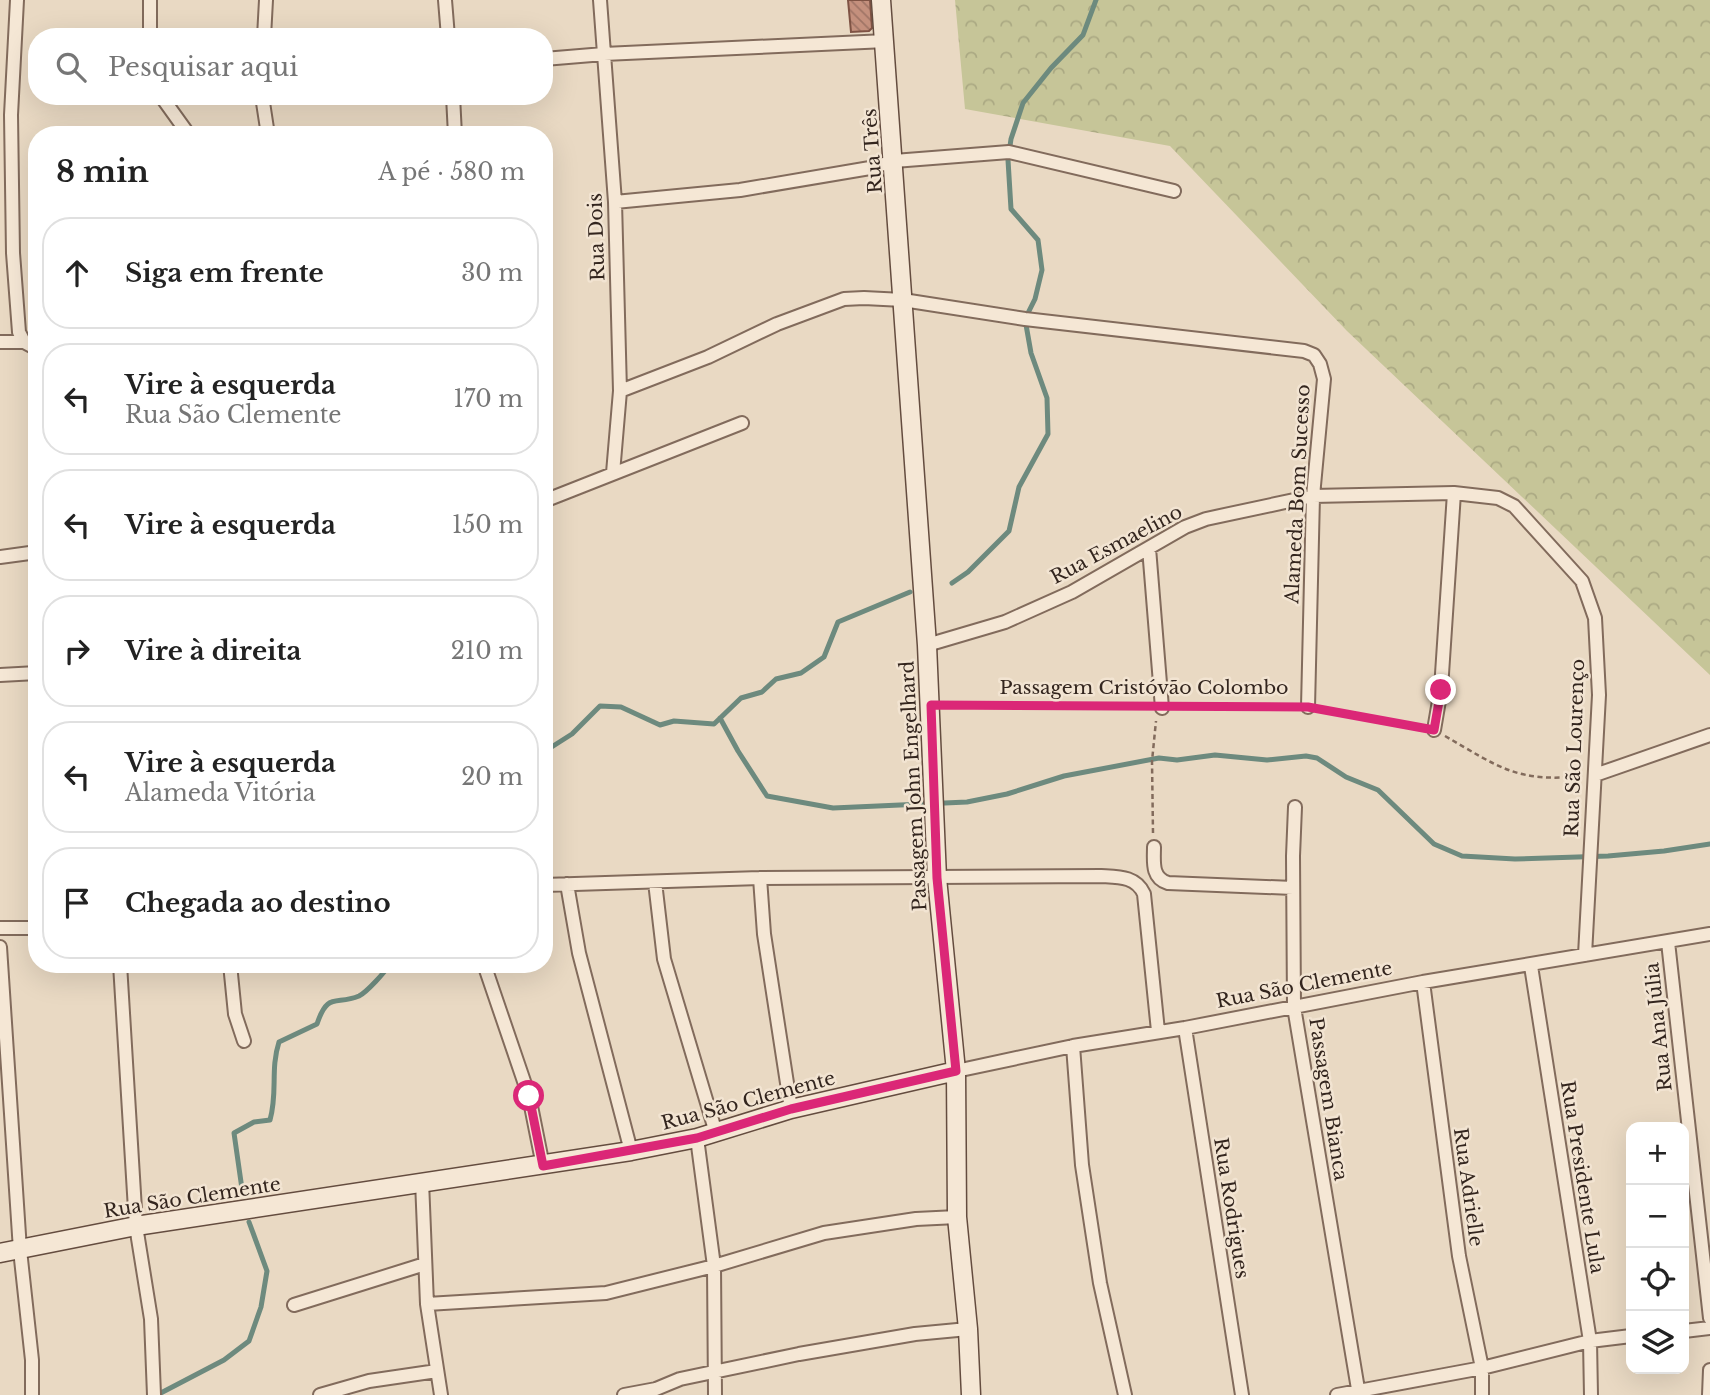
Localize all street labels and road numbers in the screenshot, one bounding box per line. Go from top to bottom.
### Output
street label: Rua Três [858,108,887,194]
street label: Rua Dois [583,193,610,281]
street label: Alameda Bom Sucesso [1280,384,1315,605]
street label: Rua Esmaelino [1046,500,1186,589]
street label: Rua São Lourenço [1560,658,1589,838]
street label: Passagem John Engelhard [895,660,932,912]
street label: Passagem Cristóvão Colombo [999,676,1289,699]
street label: Rua São Clemente [1214,956,1394,1013]
street label: Rua Ana Júlia [1640,961,1677,1092]
street label: Passagem Bianca [1304,1016,1353,1183]
street label: Rua São Clemente [659,1066,837,1135]
street label: Rua Presidente Lula [1556,1079,1609,1276]
street label: Rua Adrielle [1449,1126,1488,1248]
street label: Rua Rodrigues [1209,1136,1254,1280]
street label: Rua São Clemente [102,1172,282,1223]

